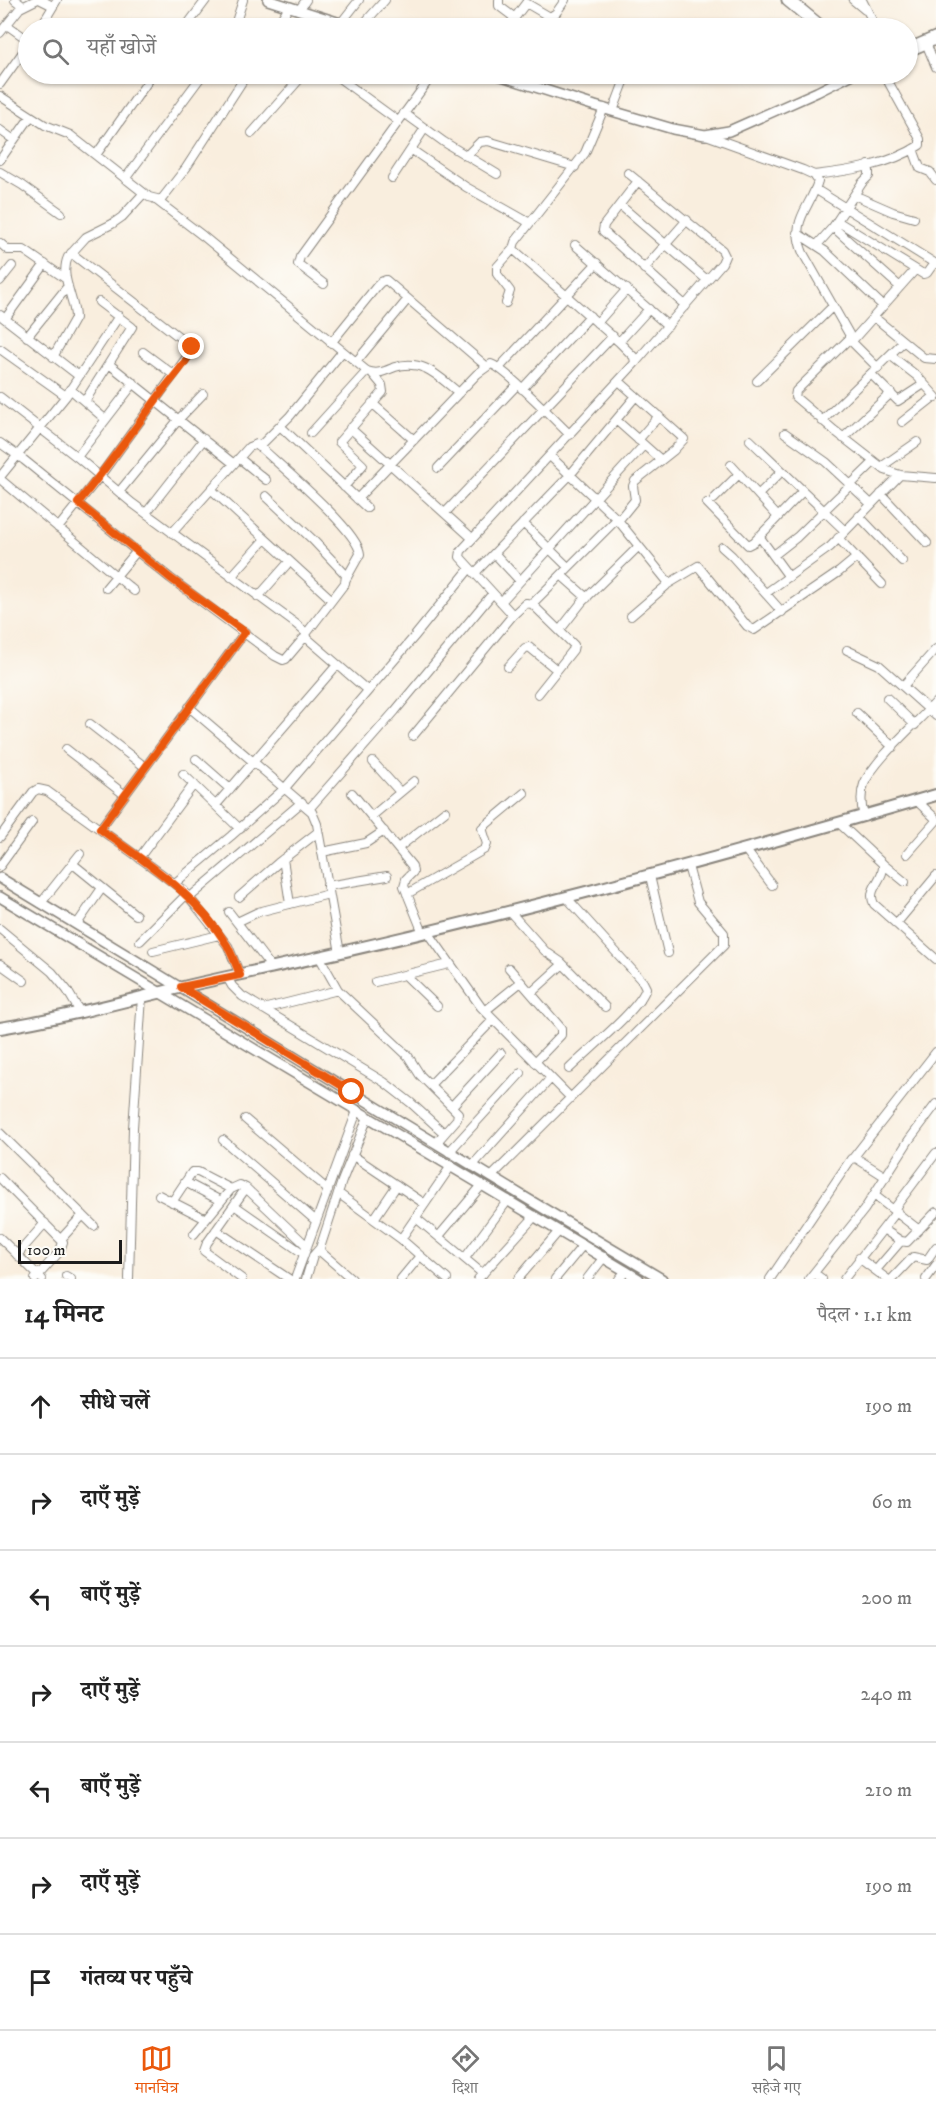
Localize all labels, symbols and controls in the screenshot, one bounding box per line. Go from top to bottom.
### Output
search box [18,18,918,84]
text: यहाँ खोजें [87,34,156,61]
icon: search [39,35,72,68]
route end [178,333,204,359]
route start [338,1078,364,1104]
scale bar [18,1237,122,1264]
text: 100 m [27,1240,66,1260]
text: 14 मिनट [24,1298,103,1331]
text: पैदल · 1.1 km [817,1303,912,1328]
text: सीधे चलें [81,1389,150,1416]
icon: ahead [24,1390,57,1423]
text: 190 m [865,1394,912,1419]
text: दाएँ मुड़ें [81,1485,140,1512]
icon: right [24,1486,57,1519]
text: 60 m [872,1490,912,1515]
text: बाएँ मुड़ें [81,1581,140,1608]
icon: left [24,1582,57,1615]
text: 200 m [861,1586,912,1611]
text: दाएँ मुड़ें [81,1677,140,1704]
icon: right [24,1678,57,1711]
text: 240 m [861,1682,912,1707]
text: बाएँ मुड़ें [81,1773,140,1800]
icon: left [24,1774,57,1807]
text: 210 m [865,1778,912,1803]
text: दाएँ मुड़ें [81,1869,140,1896]
icon: right [24,1870,57,1903]
text: 190 m [865,1874,912,1899]
text: गंतव्य पर पहुँचे [81,1965,192,1992]
icon: arrive [24,1966,57,1999]
tab: मानचित्र [135,2042,179,2103]
tab: दिशा [449,2042,482,2103]
tab: सहेजे गए [752,2042,801,2103]

